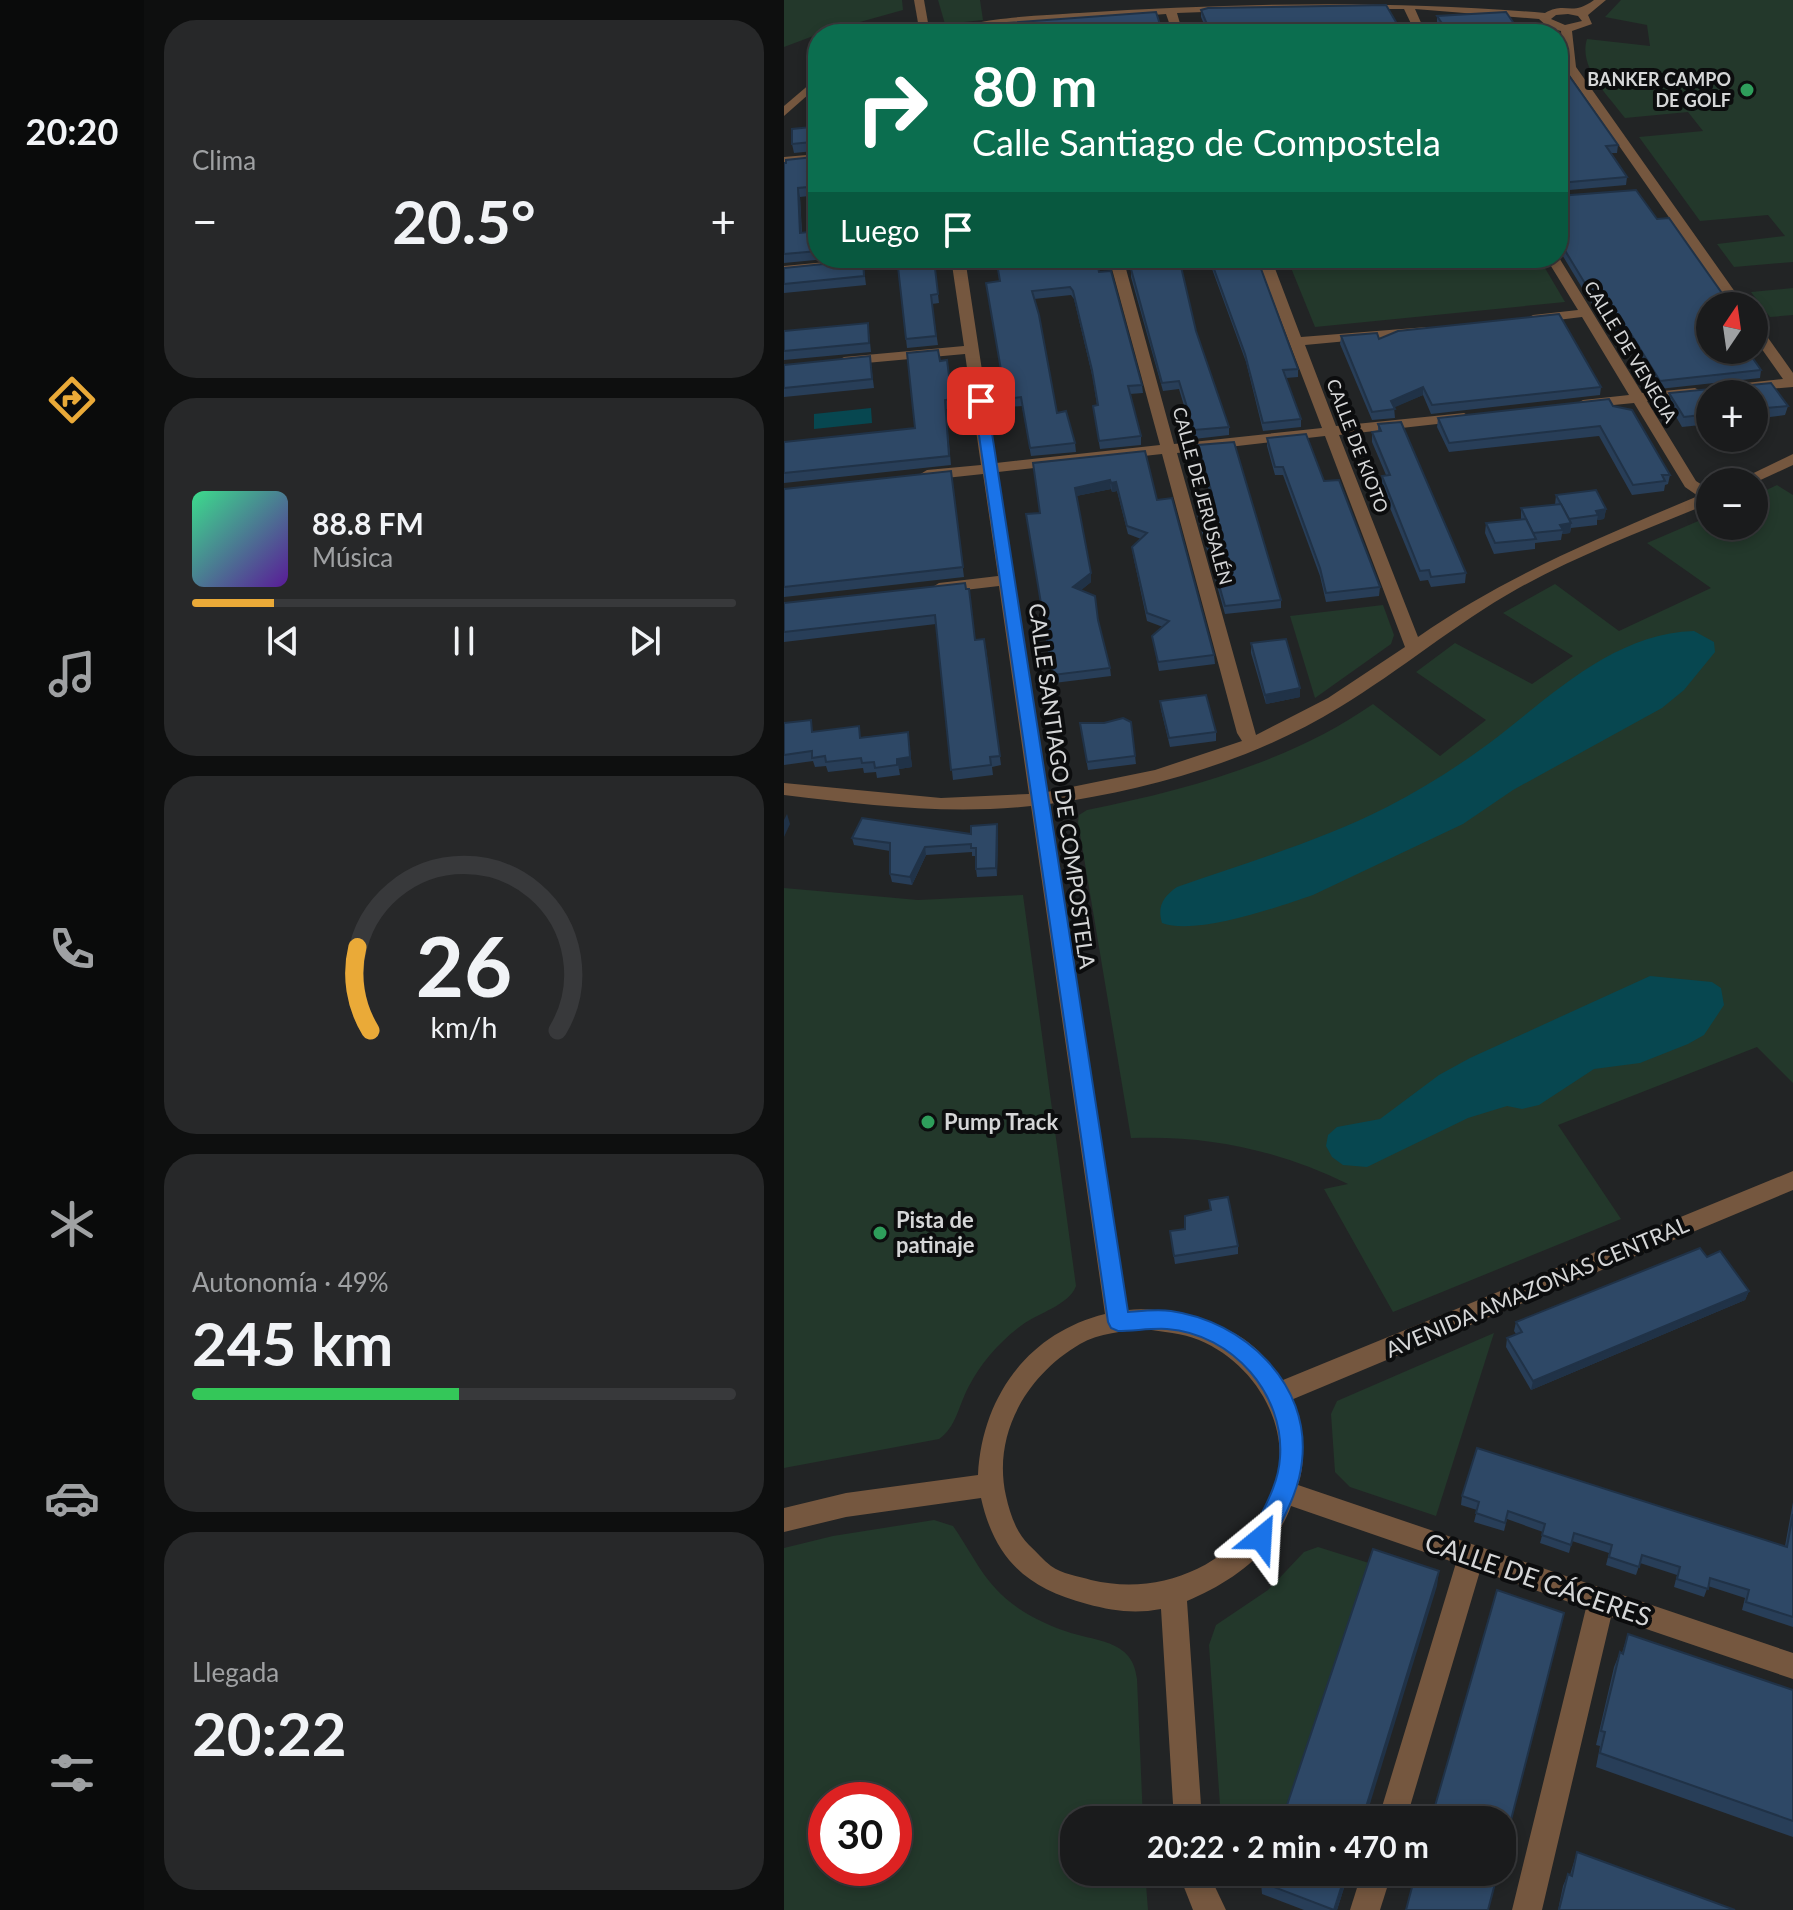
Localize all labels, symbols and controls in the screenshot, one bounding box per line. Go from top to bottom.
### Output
text: 80 m [972,52,1097,119]
icon: right [840,56,944,160]
place label: BANKER CAMPO DE GOLF [1587,68,1731,111]
marker: BANKER CAMPO DE GOLF [1738,81,1756,99]
text: 20:20 [26,109,118,153]
text: Calle Santiago de Compostela [972,120,1441,164]
text: Clima [192,144,256,176]
text: 20.5° [392,185,536,257]
text: − [192,195,218,247]
text: + [710,195,736,247]
icon: arrive [936,208,980,252]
text: Luego [840,212,920,248]
street label: CALLE DE VENECIA [1580,277,1682,427]
north arrow [1696,292,1768,364]
map controls [1696,292,1768,540]
pin [947,367,1015,435]
icon: directions [44,372,100,428]
street label: CALLE DE KIOTO [1322,376,1394,516]
icon: arrive [959,379,1003,423]
button: + [1696,380,1768,452]
street label: CALLE DE JERUSALÉN [1169,404,1237,587]
button: − [1696,468,1768,540]
text: 88.8 FM [312,505,424,541]
text: Música [312,541,393,573]
street label: CALLE SANTIAGO DE COMPOSTELA [1023,601,1102,971]
icon: previous [261,619,305,663]
icon: pause [442,619,486,663]
icon: next [623,619,667,663]
icon: music [44,646,100,702]
text: 26 [416,915,512,1015]
icon: phone [44,921,100,977]
text: km/h [431,1010,497,1044]
place label: Pump Track [944,1108,1058,1135]
marker: Pump Track [919,1113,937,1131]
icon: climate [44,1196,100,1252]
place label: Pista de patinaje [896,1206,975,1258]
street label: AVENIDA AMAZONAS CENTRAL [1381,1210,1692,1363]
marker: Pista de patinaje [871,1224,889,1242]
text: Autonomía · 49% [192,1266,389,1298]
text: 245 km [192,1307,393,1379]
icon: car [44,1470,100,1526]
position arrow [1219,1496,1303,1580]
street label: CALLE DE CÁCERES [1421,1525,1656,1633]
text: Llegada [192,1656,279,1688]
text: 20:22 [192,1697,347,1769]
icon: filters [44,1745,100,1801]
speed limit sign: 30 [808,1782,912,1886]
text: 20:22 · 2 min · 470 m [1147,1828,1429,1864]

